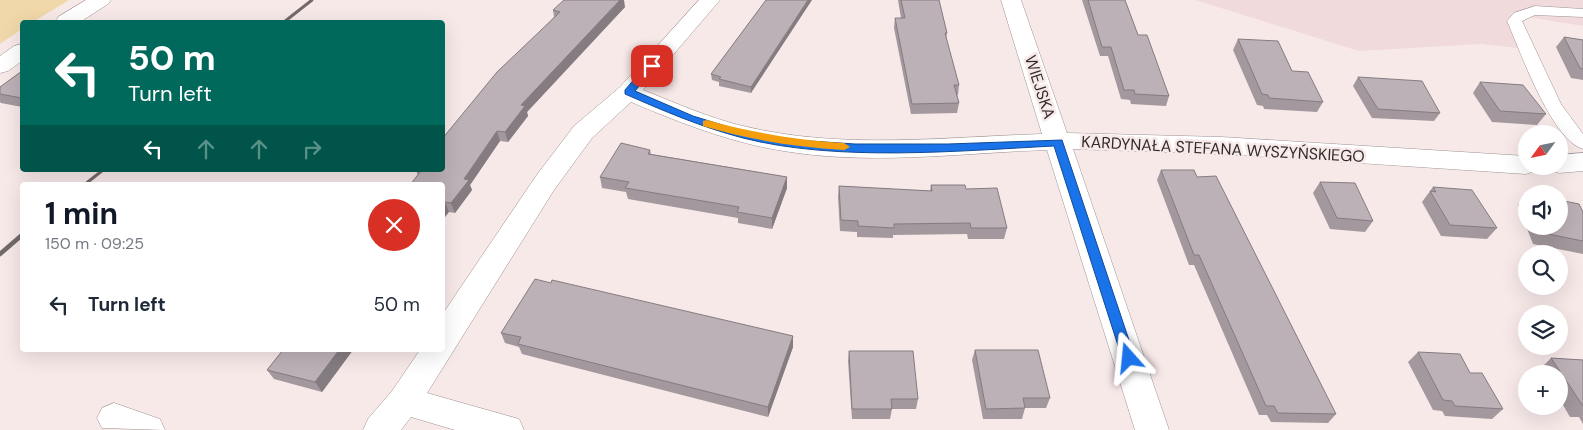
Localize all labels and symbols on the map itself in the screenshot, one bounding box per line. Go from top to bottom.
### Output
pin [631,45,673,87]
street label: WIEJSKA [1020,53,1060,122]
north arrow [1518,125,1568,175]
street label: KARDYNAŁA STEFANA WYSZYŃSKIEGO [1081,131,1365,167]
position arrow [1102,331,1154,383]

